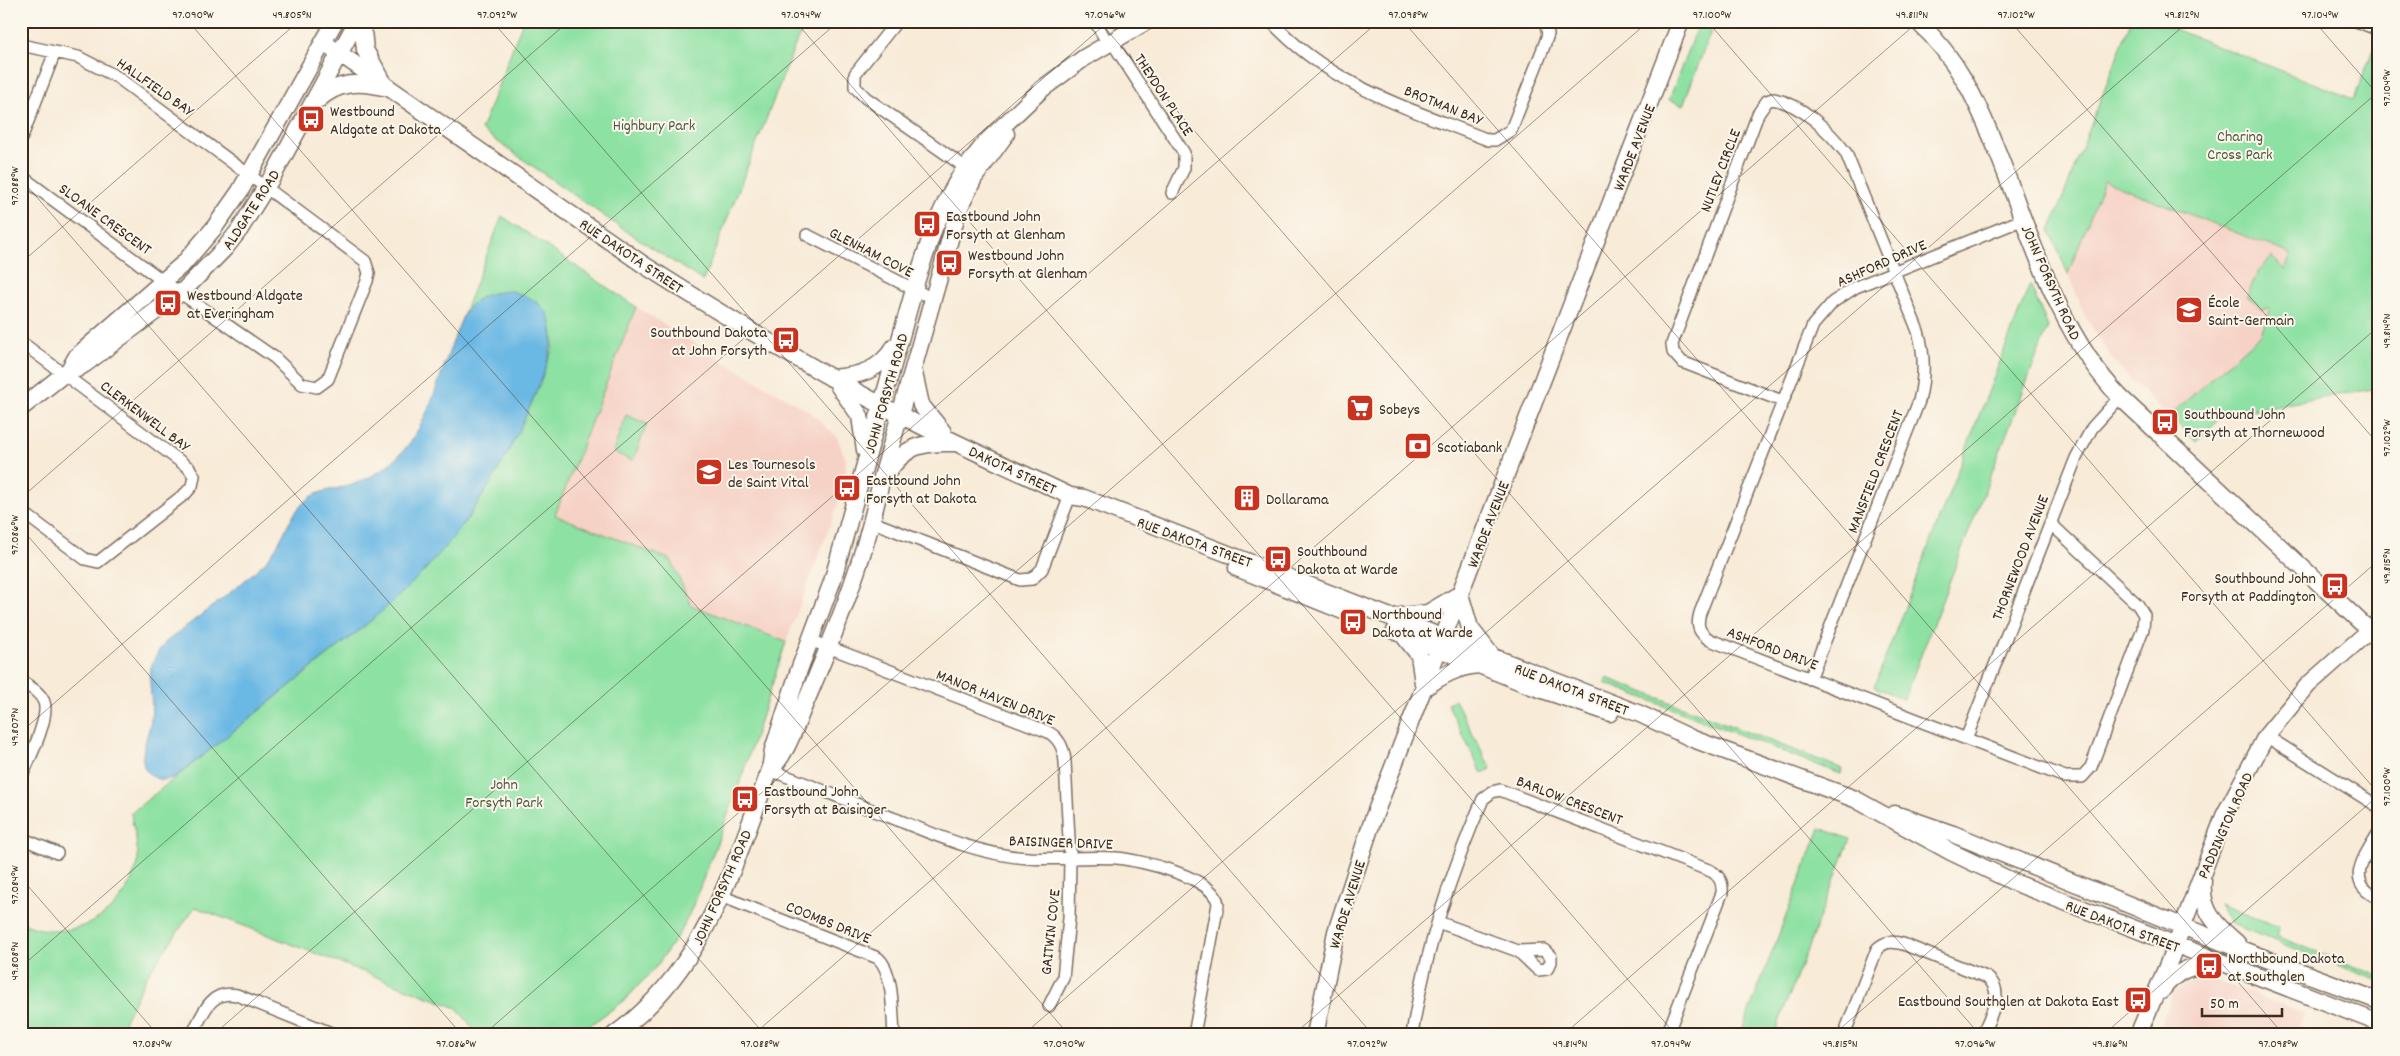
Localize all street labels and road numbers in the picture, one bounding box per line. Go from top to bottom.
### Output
street label: THEYDON PLACE [1128,49,1199,142]
street label: HALLFIELD BAY [111,53,199,124]
street label: BROTMAN BAY [1400,80,1487,133]
street label: WARDE AVENUE [1608,100,1663,195]
street label: NUTLEY CIRCLE [1695,125,1748,216]
street label: ALDGATE ROAD [217,166,287,255]
street label: SLOANE CRESCENT [53,178,156,262]
street label: RUE DAKOTA STREET [574,214,688,301]
street label: GLENHAM COVE [825,222,918,285]
street label: JOHN FORSYTH ROAD [2014,222,2085,344]
street label: ASHFORD DRIVE [1833,234,1931,294]
street label: JOHN FORSYTH ROAD [859,331,916,456]
street label: CLERKENWELL BAY [95,375,195,459]
street label: MANSFIELD CRESCENT [1842,406,1911,537]
street label: DAKOTA STREET [964,441,1060,502]
street label: WARDE AVENUE [1462,477,1517,572]
street label: THORNEWOOD AVENUE [1987,491,2056,624]
street label: RUE DAKOTA STREET [1133,512,1255,575]
street label: ASHFORD DRIVE [1723,621,1822,678]
street label: RUE DAKOTA STREET [1511,658,1632,723]
street label: MANOR HAVEN DRIVE [932,664,1058,733]
street label: PADDINGTON ROAD [2192,769,2260,883]
street label: BARLOW CRESCENT [1513,770,1626,832]
street label: JOHN FORSYTH ROAD [688,827,759,949]
street label: BAISINGER DRIVE [1009,830,1114,857]
street label: WARDE AVENUE [1324,857,1373,952]
street label: GAITWIN COVE [1036,888,1067,976]
street label: RUE DAKOTA STREET [2062,895,2183,960]
street label: COOMBS DRIVE [782,896,875,951]

